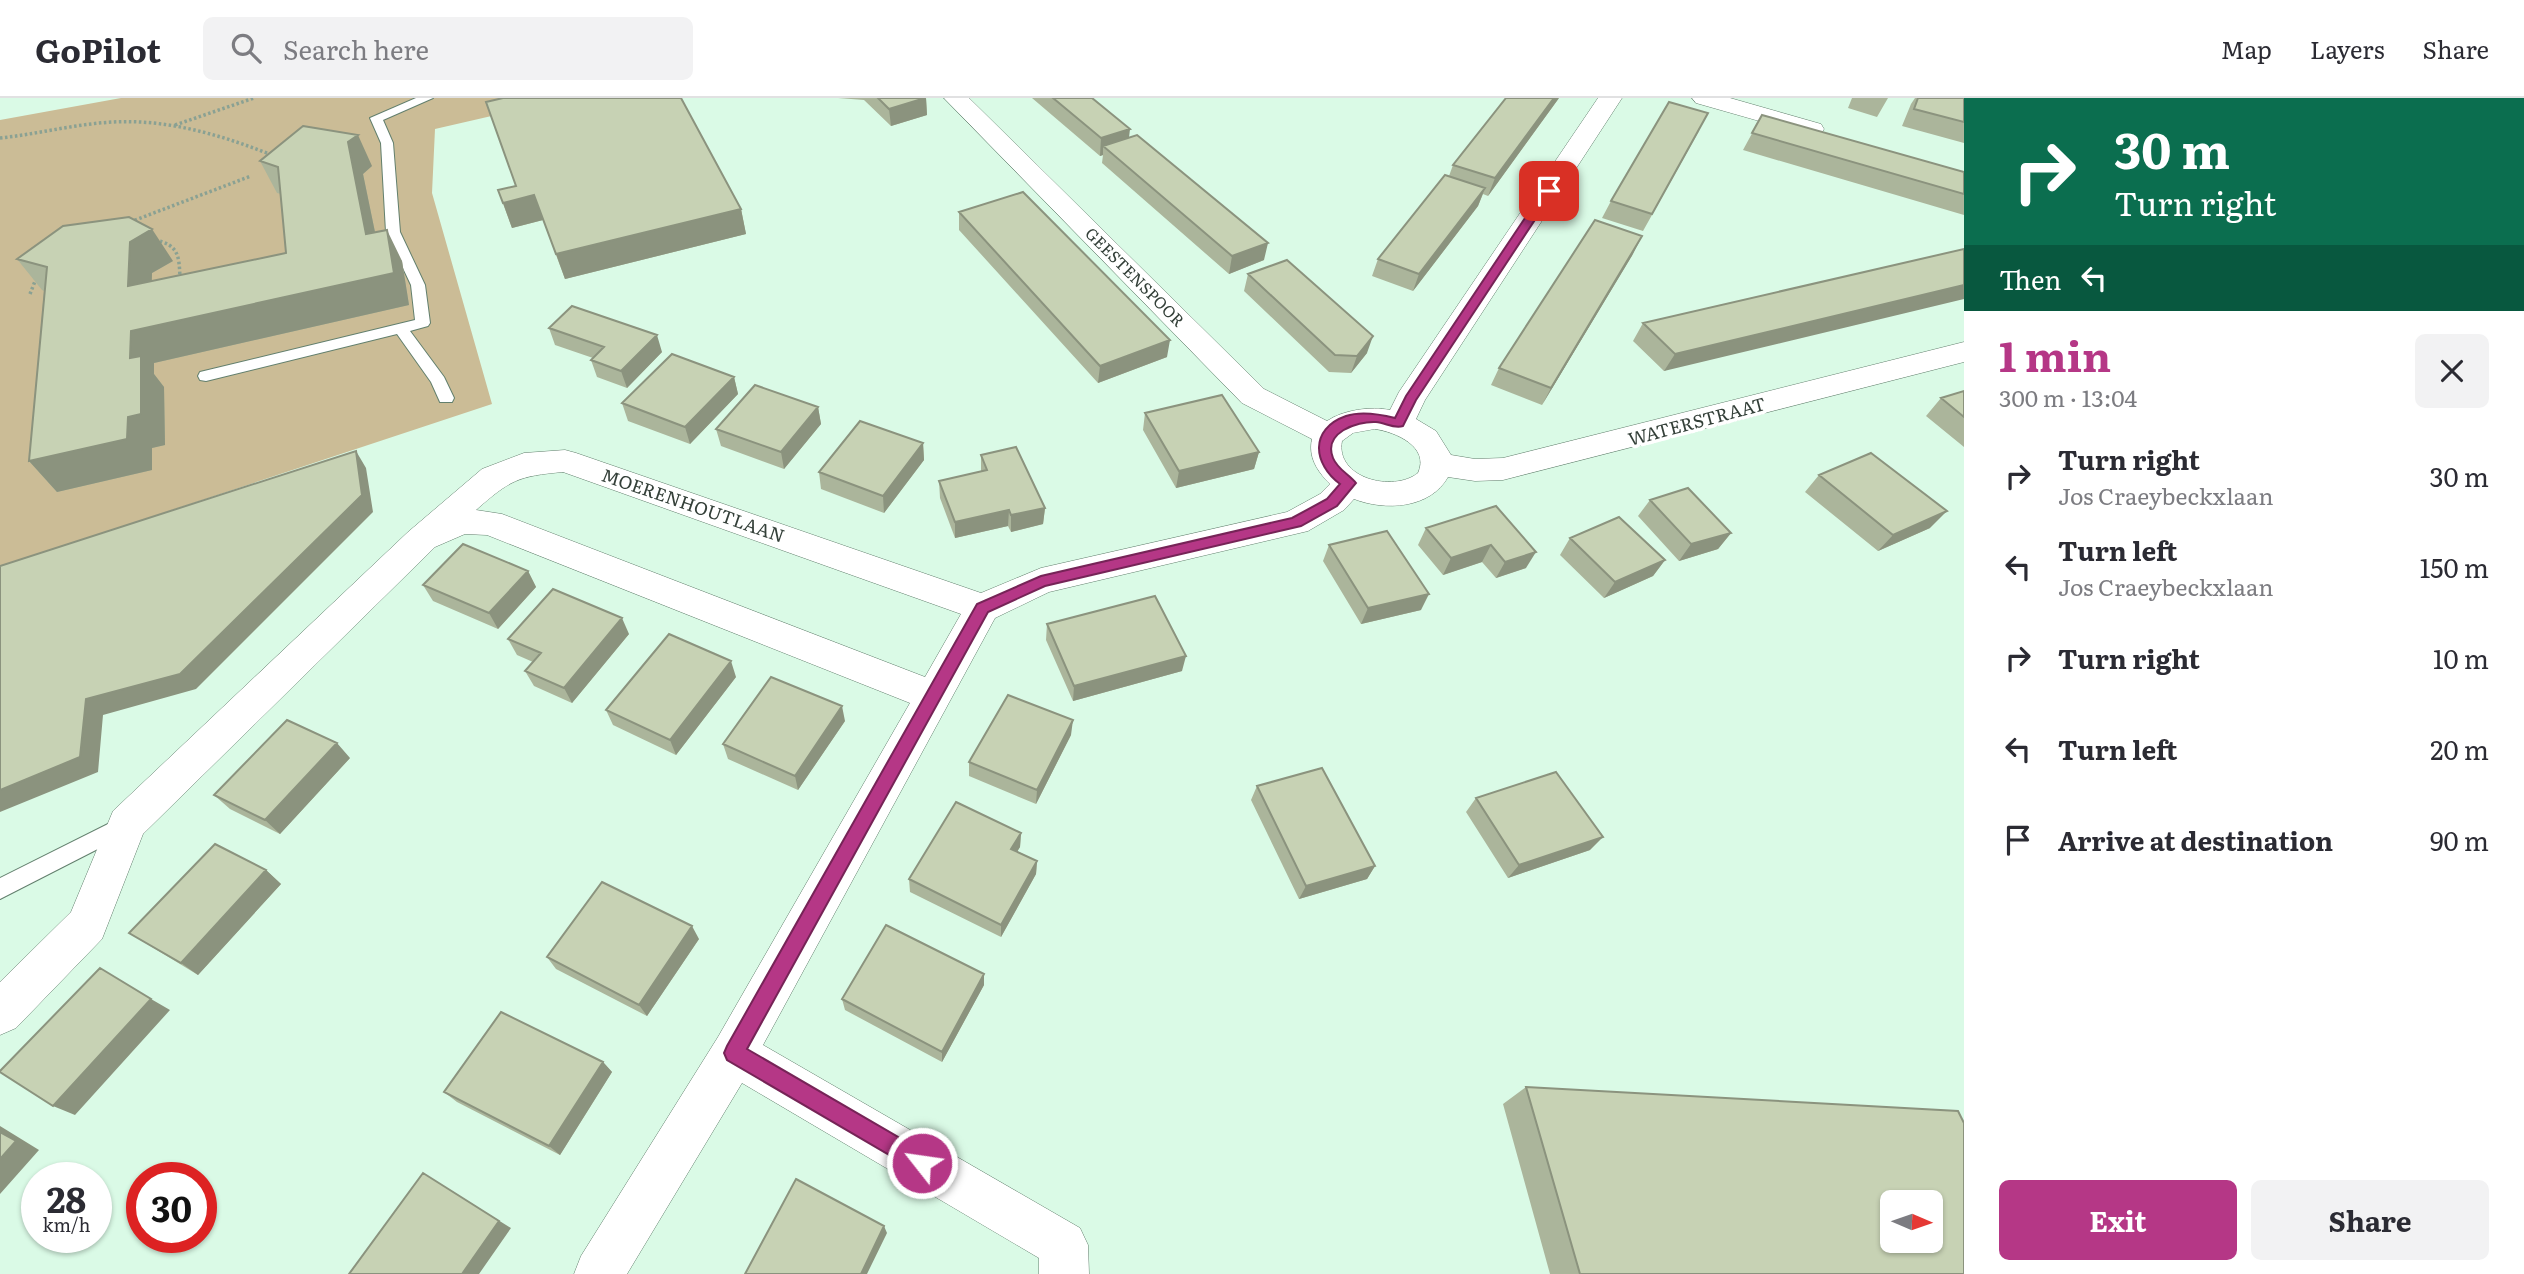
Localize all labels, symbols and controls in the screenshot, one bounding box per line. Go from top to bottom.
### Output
search box [203,17,693,80]
text: GoPilot [35,24,161,73]
icon: search [227,29,265,67]
text: Search here [283,29,429,68]
text: Map [2221,31,2272,66]
text: Layers [2310,31,2384,66]
text: Share [2422,31,2489,66]
text: 30 m [2114,111,2230,184]
icon: right [1999,126,2090,217]
pin [1519,161,1579,221]
icon: arrive [1530,172,1568,210]
text: Turn right [2114,178,2276,226]
street label: GEESTENSPOOR [1081,221,1191,332]
text: Then [1999,259,2061,298]
icon: left [2075,259,2113,297]
text: 1 min [1999,323,2111,385]
button: close [2415,334,2489,408]
text: 300 m · 13:04 [1999,380,2137,414]
street label: WATERSTRAAT [1625,389,1768,452]
text: Turn right [2058,439,2200,478]
text: 30 m [2429,456,2489,495]
icon: right [1999,457,2037,495]
street label: MOERENHOUTLAAN [598,461,789,549]
text: Jos Craeybeckxlaan [2058,478,2273,512]
text: Turn left [2058,530,2177,569]
text: 150 m [2420,547,2489,586]
icon: left [1999,548,2037,586]
text: Jos Craeybeckxlaan [2058,569,2273,603]
text: Turn right [2058,638,2200,677]
text: 10 m [2433,638,2489,677]
icon: right [1999,639,2037,677]
text: Turn left [2058,729,2177,768]
text: 20 m [2430,729,2489,768]
icon: left [1999,730,2037,768]
text: Arrive at destination [2058,820,2333,859]
text: 90 m [2430,820,2489,859]
icon: arrive [1999,821,2037,859]
position arrow [885,1126,959,1200]
speed limit sign: 30 [126,1162,217,1253]
text: 28 [47,1172,86,1224]
button: Exit [1999,1180,2237,1260]
button: Share [2251,1180,2489,1260]
north arrow [1880,1190,1942,1253]
map controls [1880,1190,1943,1253]
text: km/h [43,1211,90,1238]

